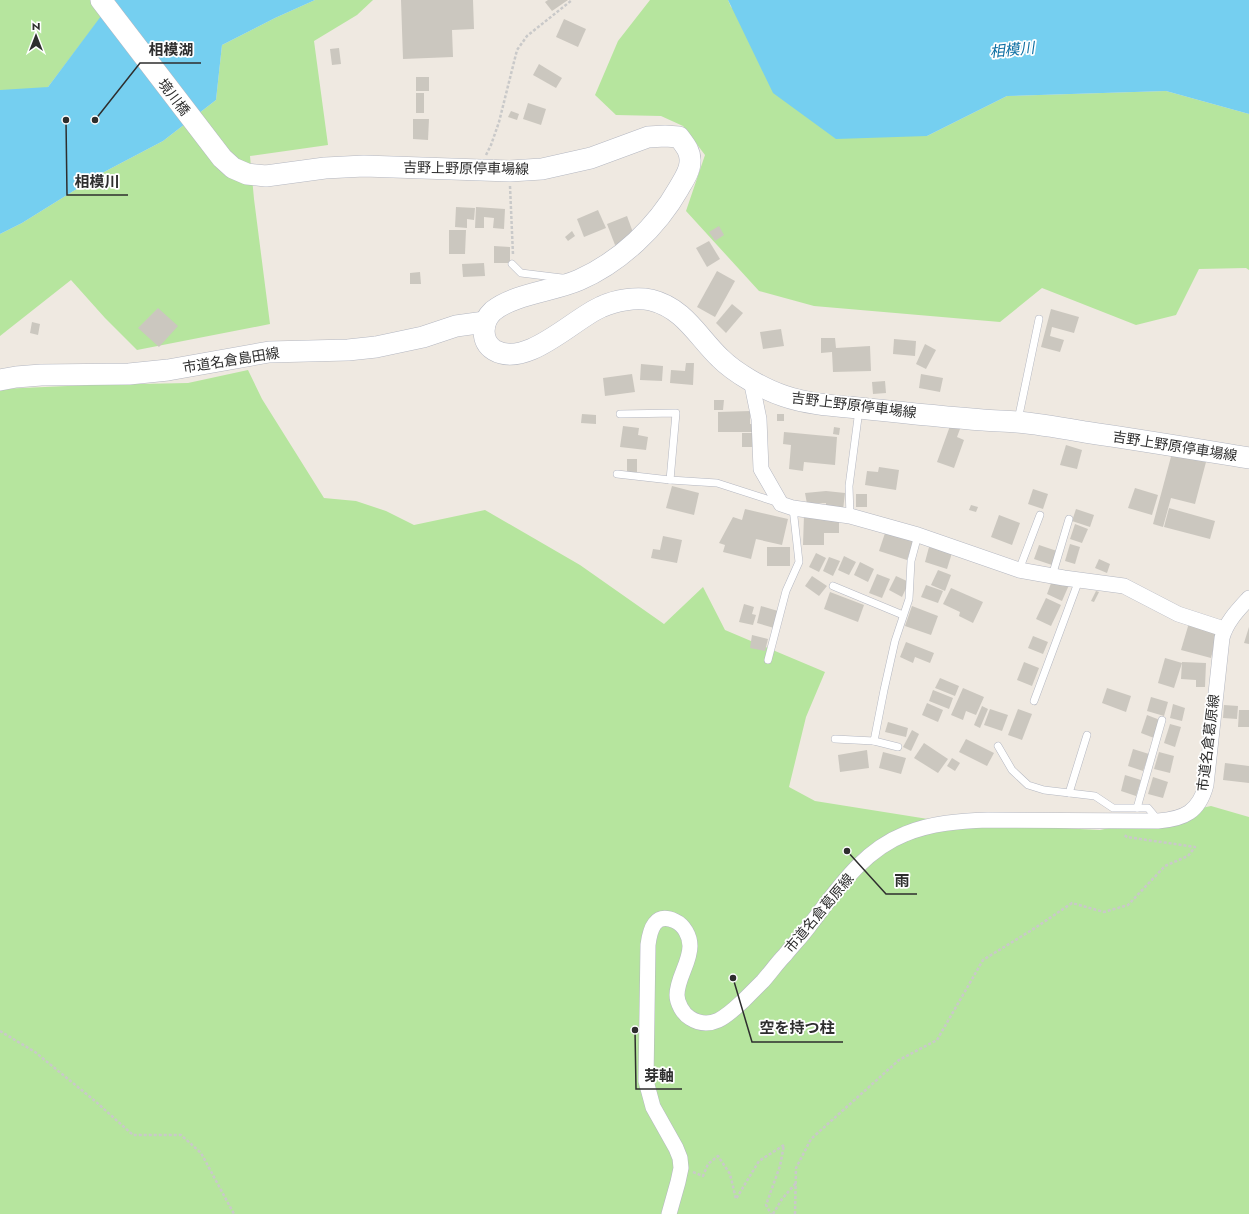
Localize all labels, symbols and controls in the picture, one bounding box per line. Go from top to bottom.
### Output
north arrow [16,16,56,56]
text: N [32,18,40,34]
callout: 相模湖 [140,36,201,63]
water label: 相模川 [988,37,1038,63]
text: 相模湖 [148,39,194,61]
street label: 境川橋 [153,74,195,120]
street label: 吉野上野原停車場線 [403,157,529,179]
callout: 相模川 [67,168,128,195]
text: 相模川 [74,171,120,193]
street label: 市道名倉島田線 [181,342,281,378]
street label: 吉野上野原停車場線 [790,387,918,423]
street label: 吉野上野原停車場線 [1111,426,1239,466]
street label: 市道名倉葛原線 [1192,693,1224,793]
callout: 雨 [886,867,917,894]
street label: 市道名倉葛原線 [780,869,858,957]
text: 雨 [894,870,910,892]
callout: 空を持つ柱 [752,1015,843,1042]
text: 空を持つ柱 [759,1017,835,1039]
callout: 芽軸 [636,1062,682,1089]
text: 芽軸 [644,1065,674,1087]

